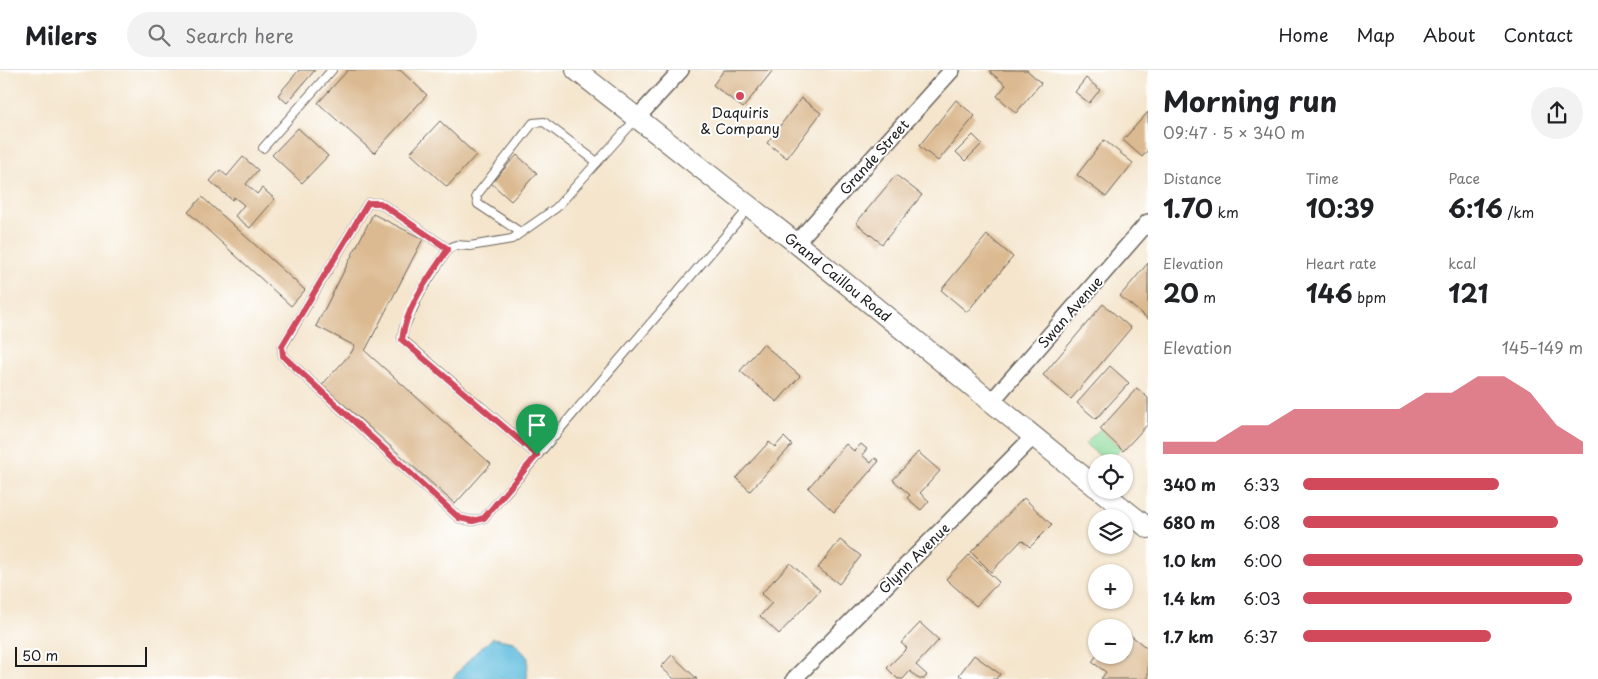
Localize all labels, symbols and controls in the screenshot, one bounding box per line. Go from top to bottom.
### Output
search box [127,12,477,57]
text: Milers [25,17,97,53]
icon: search [145,21,173,49]
text: Search here [185,21,294,49]
text: Home [1278,21,1328,48]
text: Map [1356,21,1395,48]
text: About [1423,21,1475,48]
text: Contact [1503,21,1573,48]
text: Morning run [1163,79,1337,122]
button: share [1531,87,1583,139]
marker: Daquiris & Company [734,90,746,102]
place label: Daquiris & Company [700,102,780,139]
street label: Grande Street [834,114,914,199]
text: 09:47 · 5 × 340 m [1163,120,1305,144]
text: Distance [1163,168,1222,189]
text: Time [1306,168,1339,189]
text: Pace [1448,168,1480,189]
text: 1.70 [1163,189,1213,227]
text: 10:39 [1306,189,1374,227]
text: 6:16 [1448,189,1503,227]
text: km [1213,202,1239,223]
text: /km [1503,202,1534,223]
street label: Grand Caillou Road [780,227,896,327]
text: Elevation [1163,253,1223,274]
text: Heart rate [1306,253,1376,274]
text: kcal [1448,253,1476,274]
street label: Swan Avenue [1033,271,1107,353]
text: 20 [1163,274,1199,312]
text: 146 [1306,274,1353,312]
text: 121 [1448,274,1488,312]
text: m [1199,287,1216,308]
text: bpm [1353,287,1386,308]
text: Elevation [1163,335,1232,359]
text: 145–149 m [1502,335,1583,359]
pin [516,404,558,455]
icon: arrive [523,411,551,439]
map controls [1088,454,1133,664]
button: locate [1088,454,1133,499]
text: 340 m [1163,472,1216,496]
text: 6:33 [1243,472,1280,496]
button: layers [1088,509,1133,554]
text: 680 m [1163,510,1215,534]
text: 6:08 [1243,510,1280,534]
street label: Glynn Avenue [874,518,954,598]
text: 1.0 km [1163,548,1216,572]
text: 6:00 [1243,548,1282,572]
button: + [1088,564,1133,609]
text: 1.4 km [1163,586,1215,610]
text: 6:03 [1243,586,1281,610]
button: − [1088,619,1133,664]
text: 1.7 km [1163,624,1214,648]
text: 6:37 [1243,624,1278,648]
scale bar [15,644,148,667]
text: 50 m [22,645,58,666]

